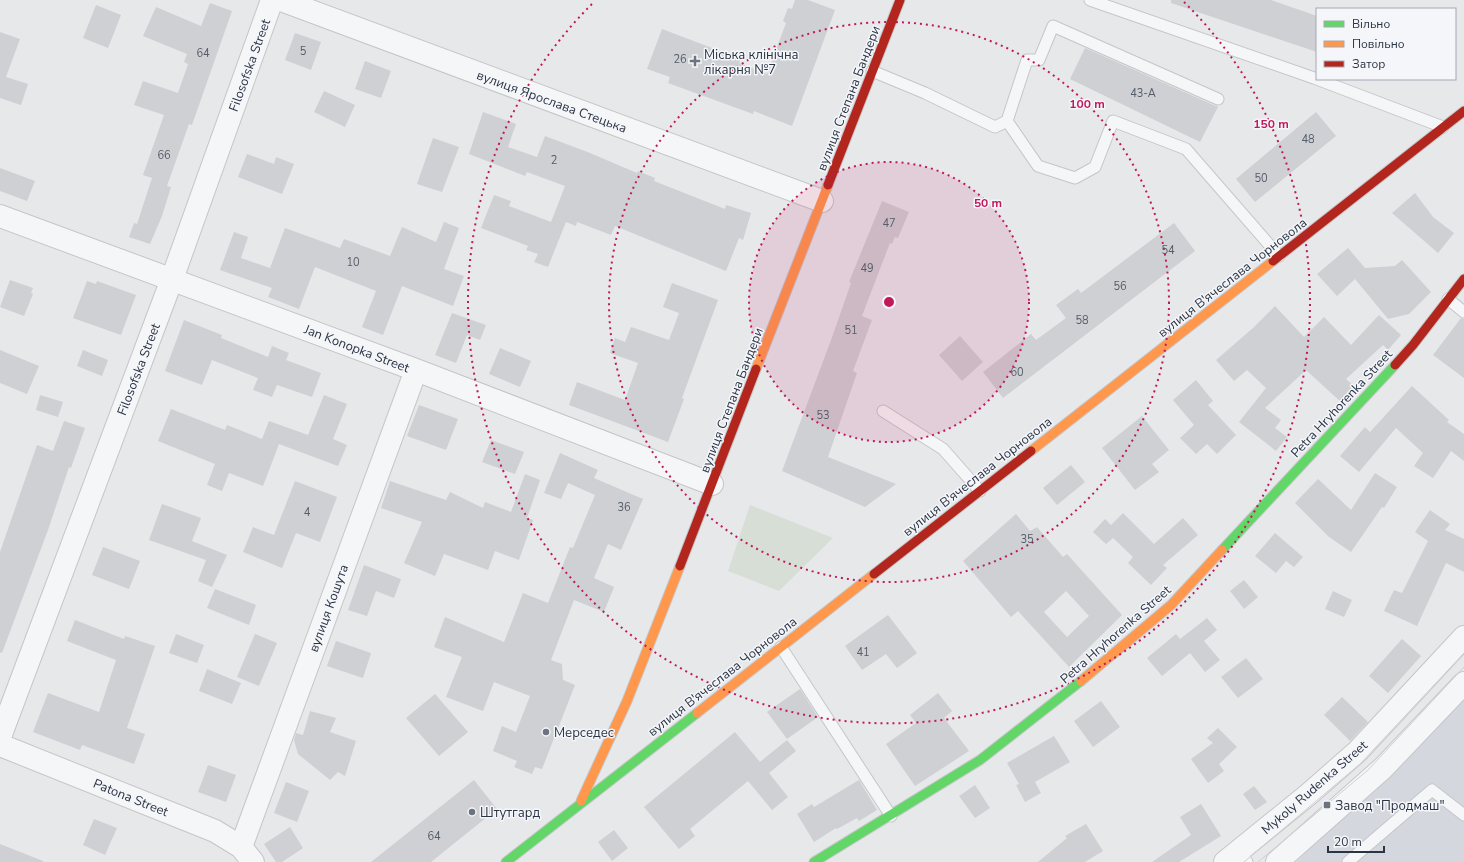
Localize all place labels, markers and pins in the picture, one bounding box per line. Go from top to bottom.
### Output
place label: Міська клінічна лікарня №7 [704,46,799,79]
marker: Міська клінічна лікарня №7 [689,55,701,67]
centre of rings [882,295,896,309]
place label: Мерседес [554,724,614,742]
marker: Мерседес [541,727,551,737]
place label: Завод "Продмаш" [1335,797,1445,815]
marker: Завод "Продмаш" [1322,800,1332,810]
place label: Штутгард [480,804,540,822]
marker: Штутгард [467,807,477,817]

